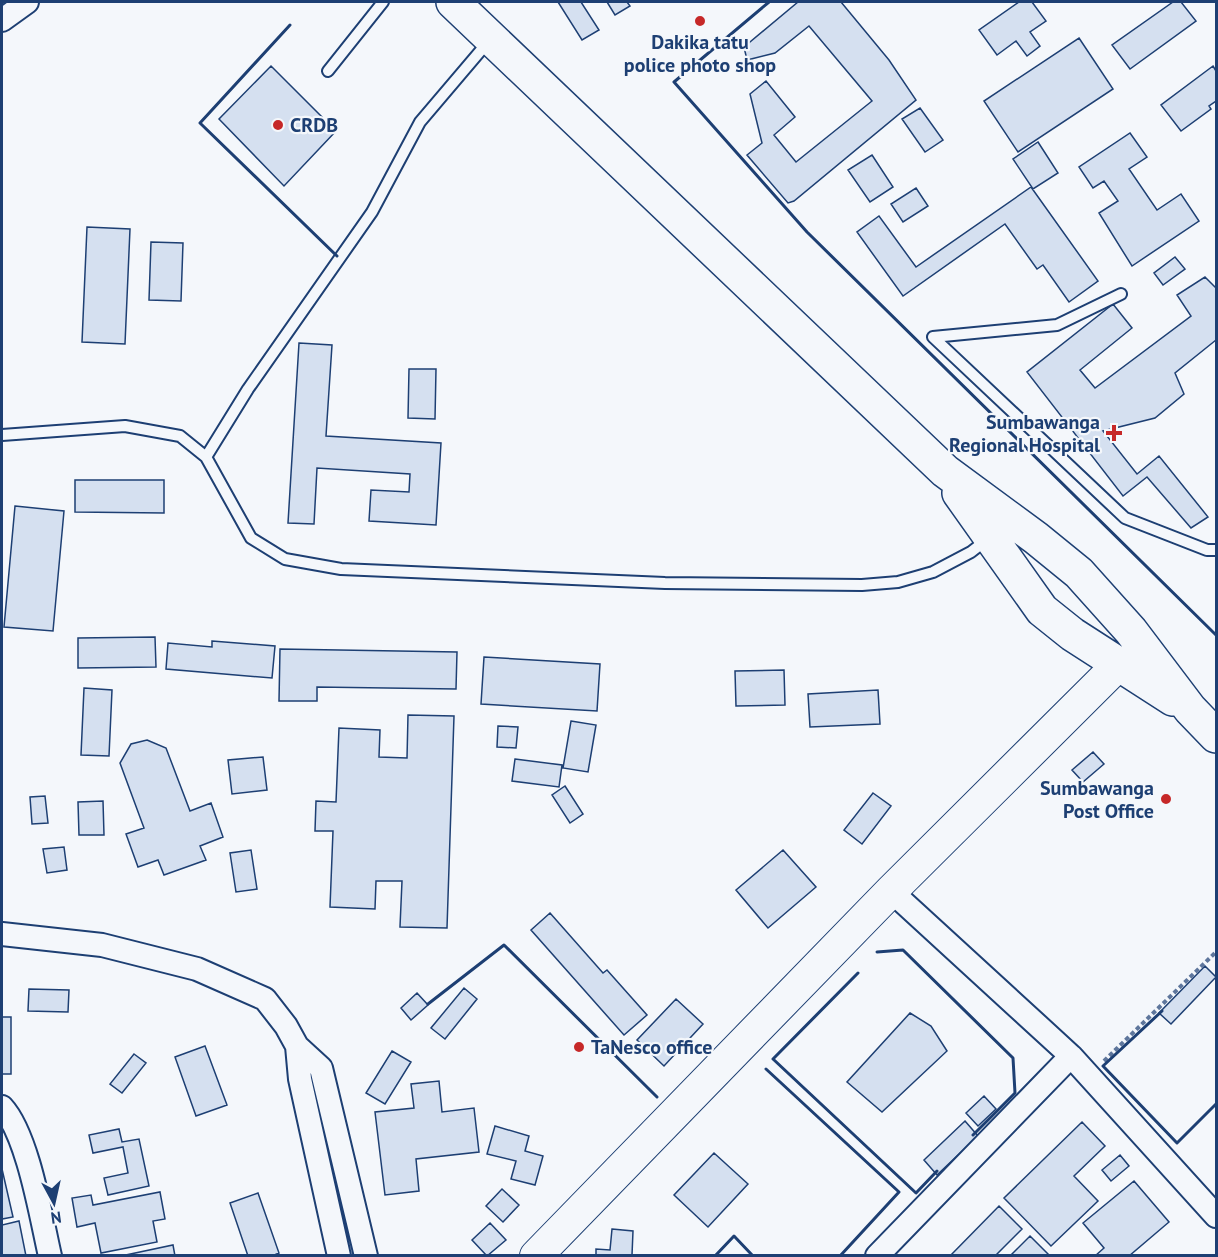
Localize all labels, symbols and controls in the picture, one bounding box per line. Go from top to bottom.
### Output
marker: Dakika tatu police photo shop [693,14,707,28]
place label: Dakika tatu police photo shop [624,29,776,78]
place label: CRDB [290,112,338,138]
marker: CRDB [271,118,285,132]
place label: Sumbawanga Regional Hospital [949,409,1100,458]
marker: Sumbawanga Regional Hospital [1105,424,1123,442]
place label: Sumbawanga Post Office [1040,775,1154,824]
marker: Sumbawanga Post Office [1159,792,1173,806]
place label: TaNesco office [591,1034,713,1060]
marker: TaNesco office [572,1040,586,1054]
north arrow [24,1173,84,1233]
text: N [49,1207,63,1228]

